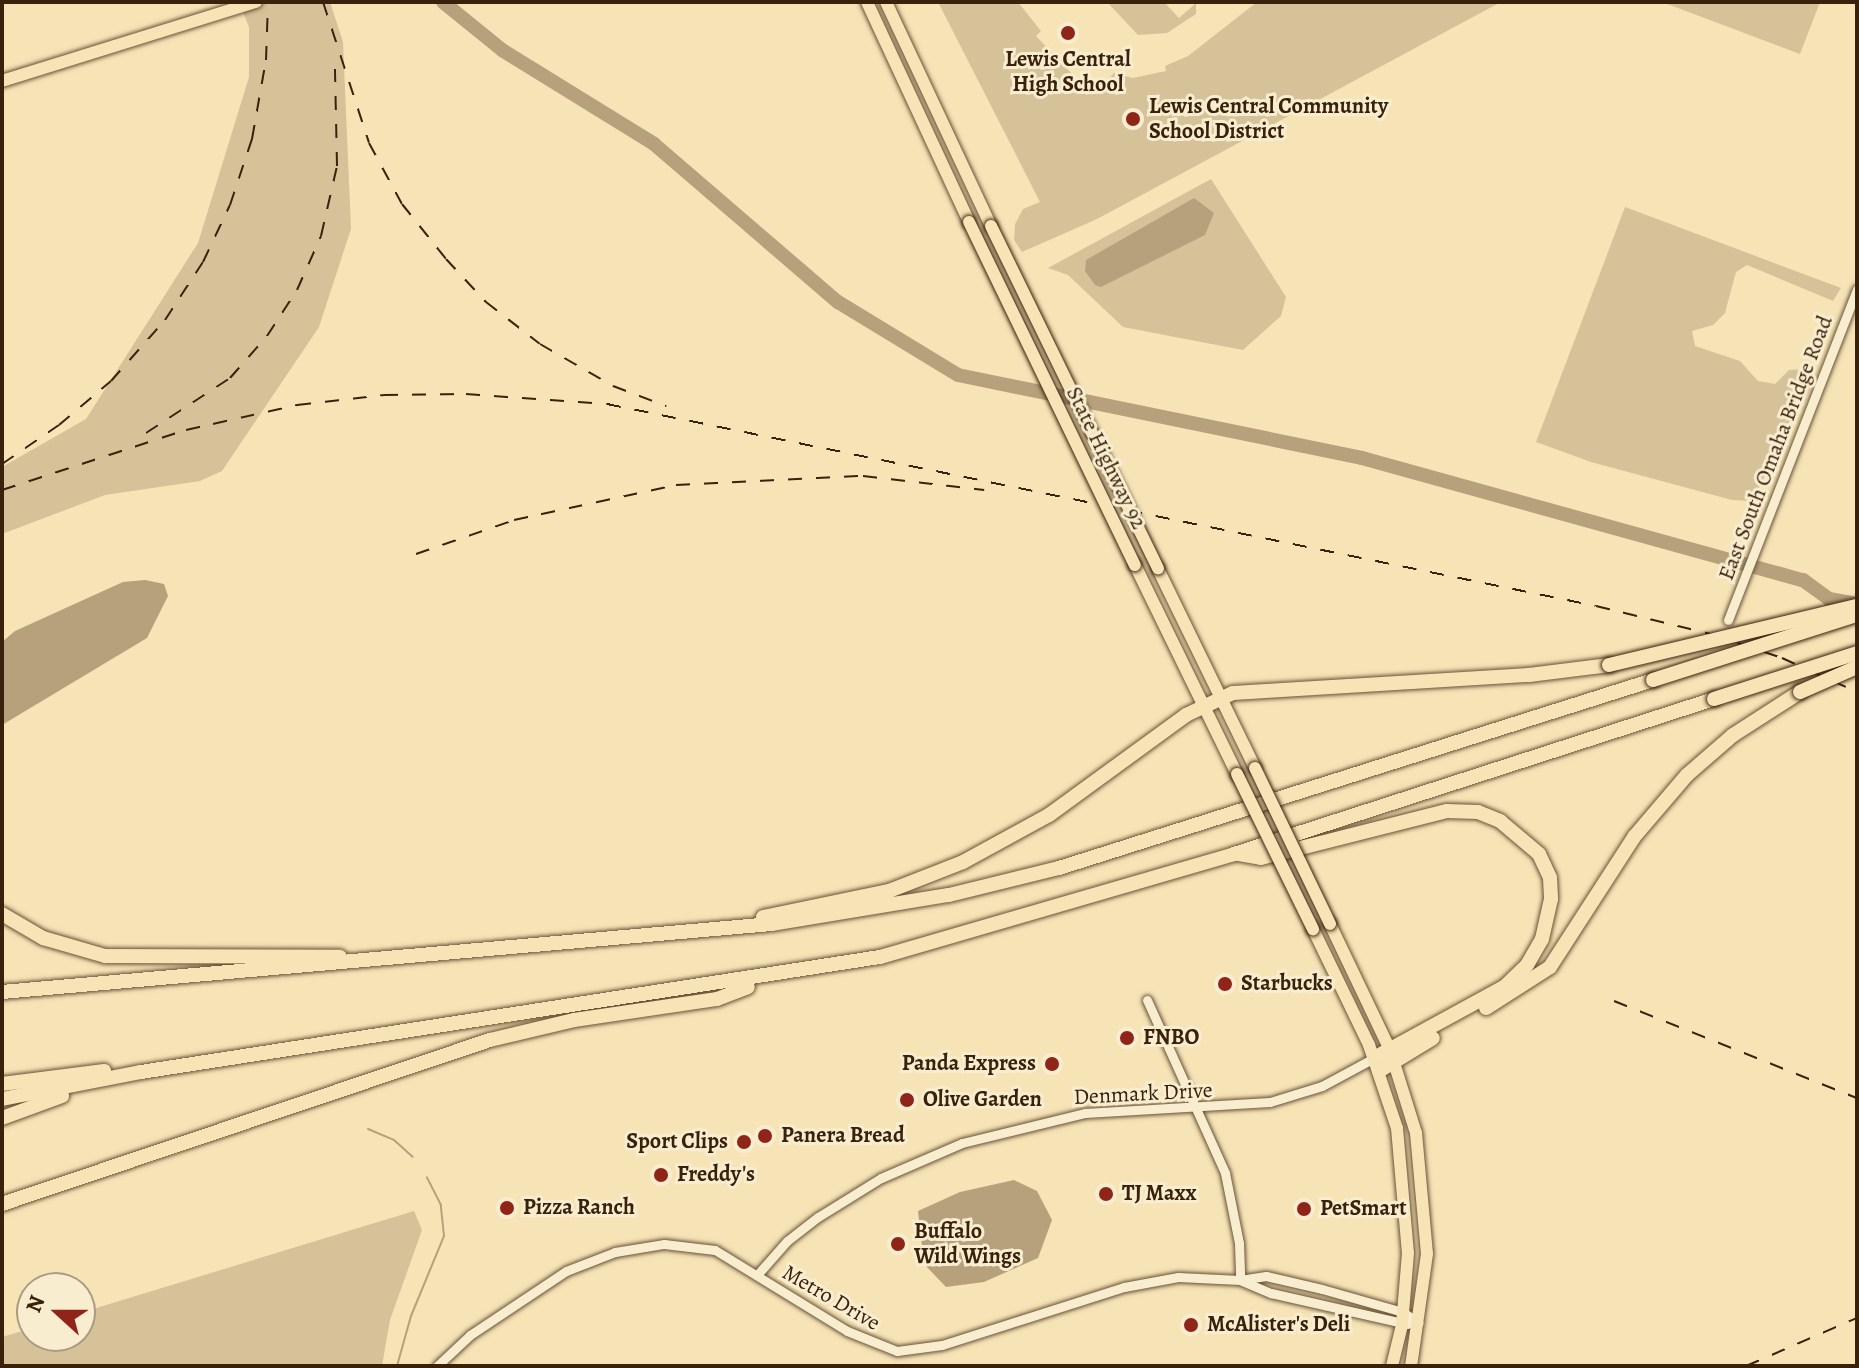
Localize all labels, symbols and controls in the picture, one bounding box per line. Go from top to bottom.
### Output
marker: Lewis Central High School [1059,24,1077,42]
place label: Lewis Central High School [1005,46,1131,98]
place label: Lewis Central Community School District [1149,93,1388,144]
marker: Lewis Central Community School District [1124,110,1142,128]
street label: East South Omaha Bridge Road [1713,312,1839,584]
street label: State Highway 92 [1060,382,1152,534]
place label: Starbucks [1241,971,1333,997]
marker: Starbucks [1216,975,1234,993]
place label: FNBO [1143,1025,1199,1051]
marker: FNBO [1118,1029,1136,1047]
place label: Panda Express [902,1051,1036,1077]
marker: Panda Express [1043,1055,1061,1073]
street label: Denmark Drive [1073,1077,1213,1111]
place label: Olive Garden [923,1087,1042,1113]
marker: Olive Garden [898,1091,916,1109]
place label: Panera Bread [781,1123,905,1149]
marker: Panera Bread [756,1127,774,1145]
place label: Sport Clips [626,1129,728,1155]
marker: Sport Clips [735,1133,753,1151]
place label: Freddy's [677,1162,755,1188]
marker: Freddy's [652,1166,670,1184]
place label: TJ Maxx [1122,1181,1196,1207]
marker: TJ Maxx [1097,1185,1115,1203]
place label: Pizza Ranch [523,1195,635,1221]
place label: PetSmart [1320,1196,1406,1222]
marker: Pizza Ranch [498,1199,516,1217]
marker: PetSmart [1295,1200,1313,1218]
place label: Buffalo Wild Wings [914,1218,1021,1270]
marker: Buffalo Wild Wings [889,1235,907,1253]
street label: Metro Drive [778,1260,884,1336]
north arrow [16,1272,96,1352]
text: N [19,1291,52,1317]
place label: McAlister's Deli [1207,1312,1350,1338]
marker: McAlister's Deli [1182,1316,1200,1334]

